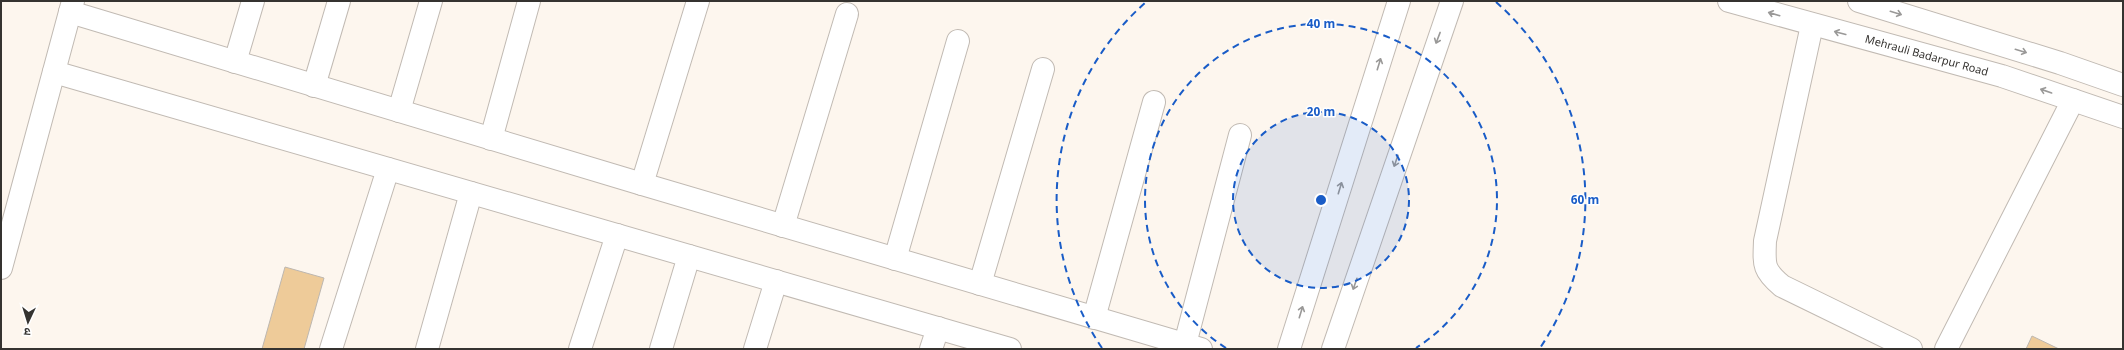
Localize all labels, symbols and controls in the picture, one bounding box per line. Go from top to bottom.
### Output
one-way arrow [1890,9,1902,17]
one-way arrow [1768,10,1781,17]
text: 40 m [1307,17,1335,33]
one-way arrow [1834,29,1847,36]
one-way arrow [1434,31,1442,43]
street label: Mehrauli Badarpur Road [1863,33,1990,80]
one-way arrow [2014,48,2027,55]
one-way arrow [1376,57,1383,70]
one-way arrow [2040,87,2053,94]
text: 20 m [1307,105,1335,121]
one-way arrow [1392,154,1400,166]
one-way arrow [1337,181,1344,194]
centre of rings [1314,193,1328,207]
text: 60 m [1571,193,1599,209]
one-way arrow [1351,277,1358,290]
north arrow [8,302,48,342]
one-way arrow [1298,305,1305,318]
text: उ [23,324,31,338]

